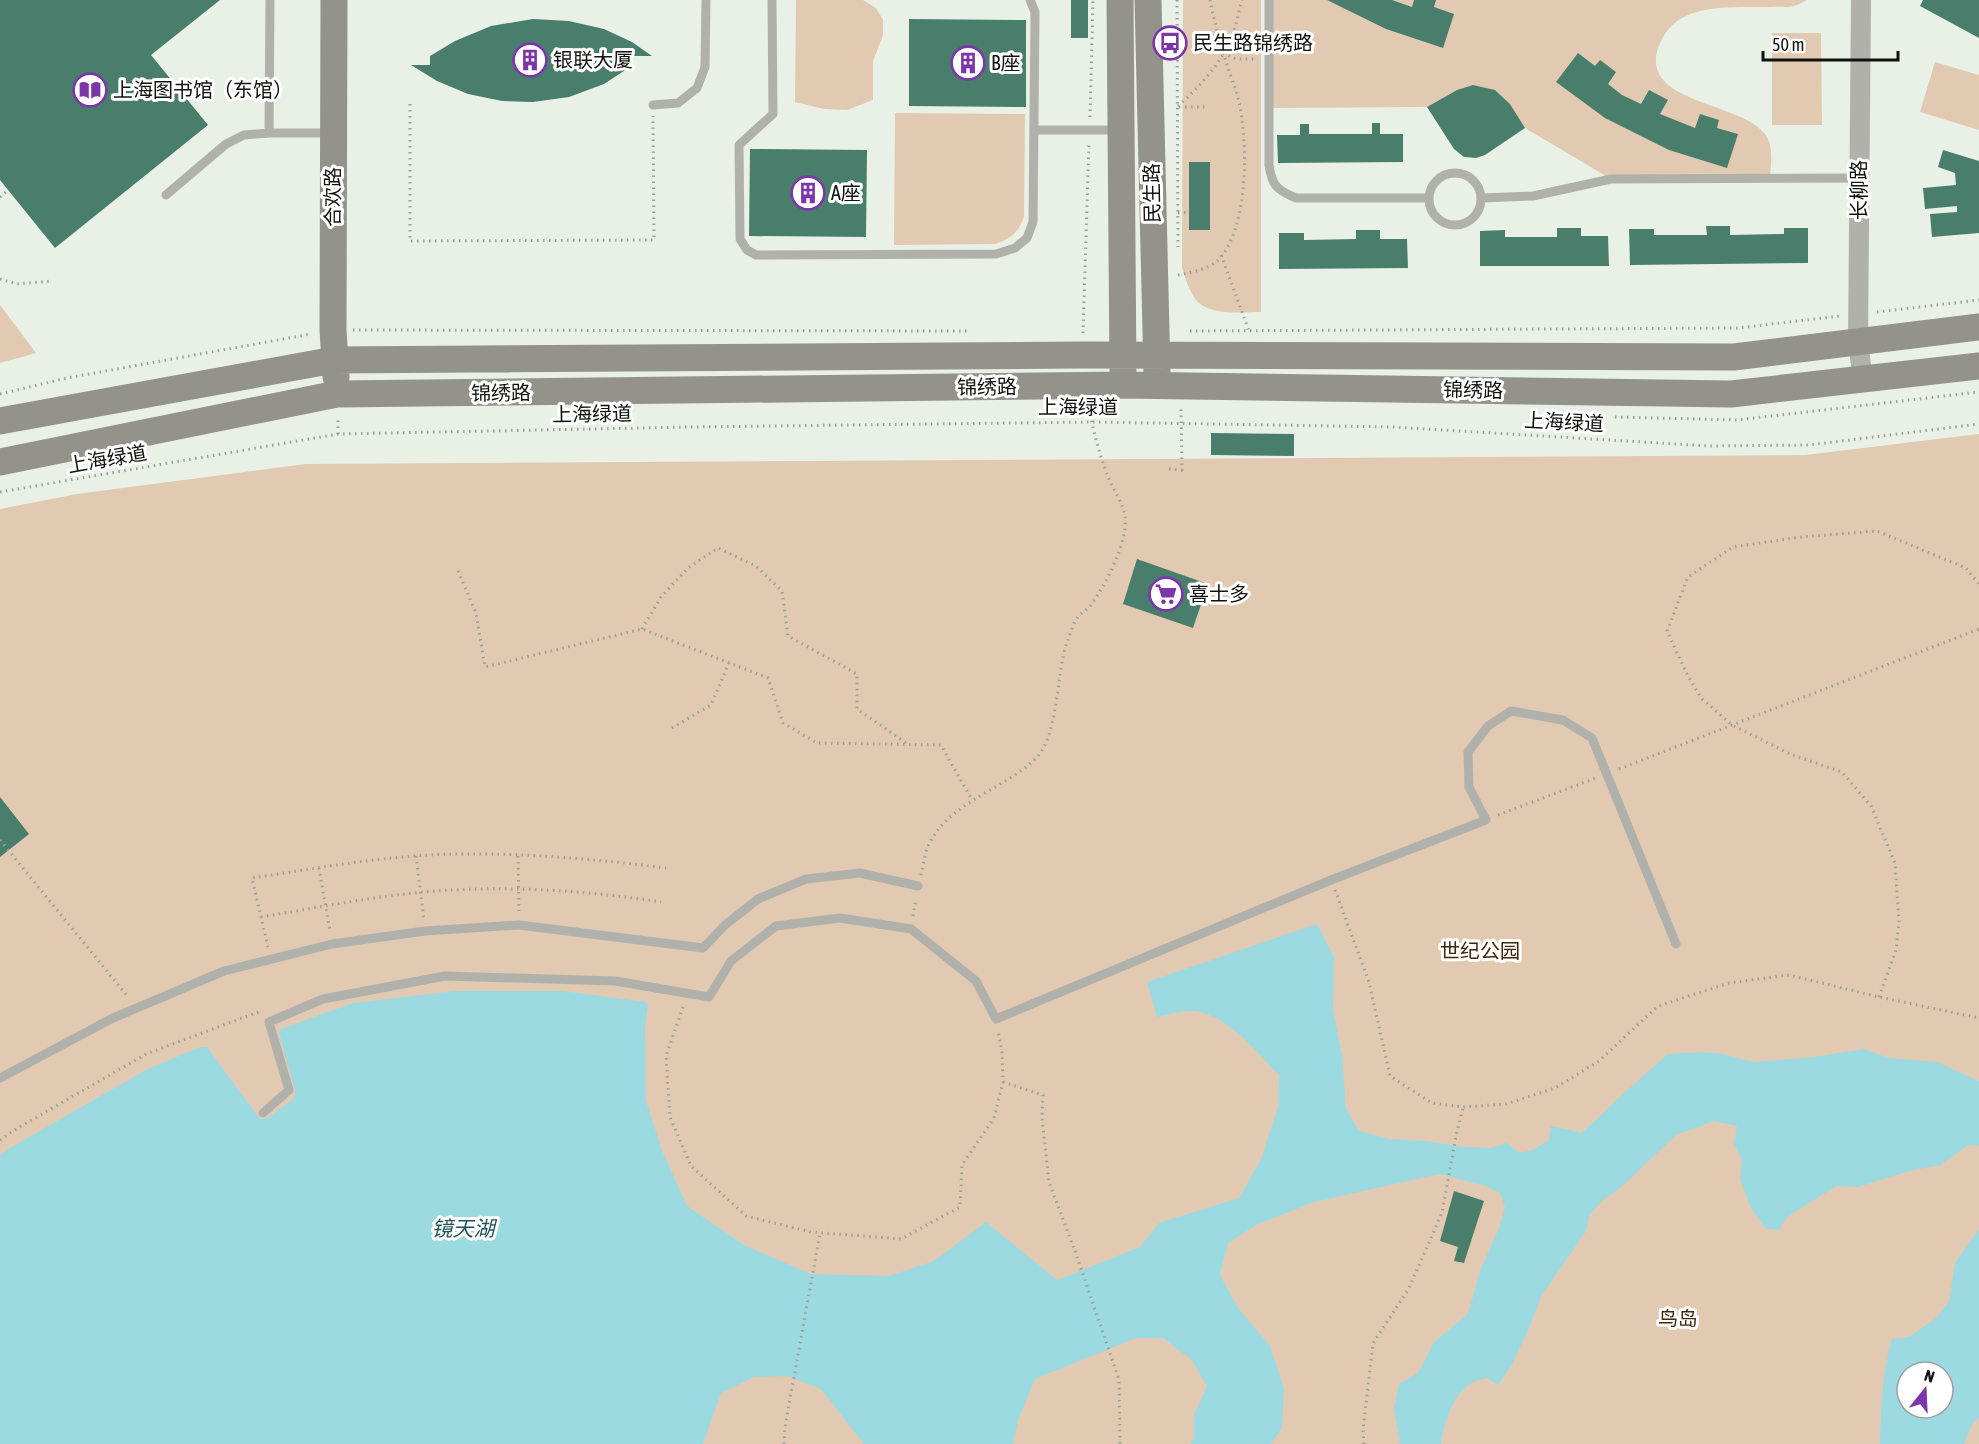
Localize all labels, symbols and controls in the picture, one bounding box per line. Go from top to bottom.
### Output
scale bar [1763,24,1898,62]
bus stop icon: 民生路锦绣路 [1152,25,1188,61]
place label: 民生路锦绣路 [1193,31,1313,54]
text: 50 m [1772,34,1804,55]
building icon: 银联大厦 [512,42,548,78]
building icon: B座 [950,45,986,81]
place label: 银联大厦 [553,48,633,71]
place label: B座 [991,51,1020,74]
library icon: 上海图书馆（东馆） [72,72,108,108]
place label: 上海图书馆（东馆） [113,78,293,101]
street label: 长柳路 [1847,160,1870,220]
street label: 民生路 [1139,163,1164,223]
street label: 合欢路 [321,167,344,227]
building icon: A座 [790,175,826,211]
place label: A座 [831,181,861,204]
street label: 锦绣路 [957,374,1017,399]
street label: 锦绣路 [1443,377,1503,402]
street label: 锦绣路 [471,380,531,405]
street label: 上海绿道 [1038,395,1118,418]
street label: 上海绿道 [552,401,632,426]
street label: 上海绿道 [1523,408,1605,435]
street label: 上海绿道 [66,440,148,477]
supermarket icon: 喜士多 [1148,576,1184,612]
place label: 喜士多 [1189,582,1249,605]
park label: 世纪公园 [1440,939,1520,962]
water label: 镜天湖 [432,1216,497,1240]
park label: 鸟岛 [1658,1307,1698,1330]
north arrow [1895,1360,1955,1420]
text: N [1922,1366,1937,1386]

